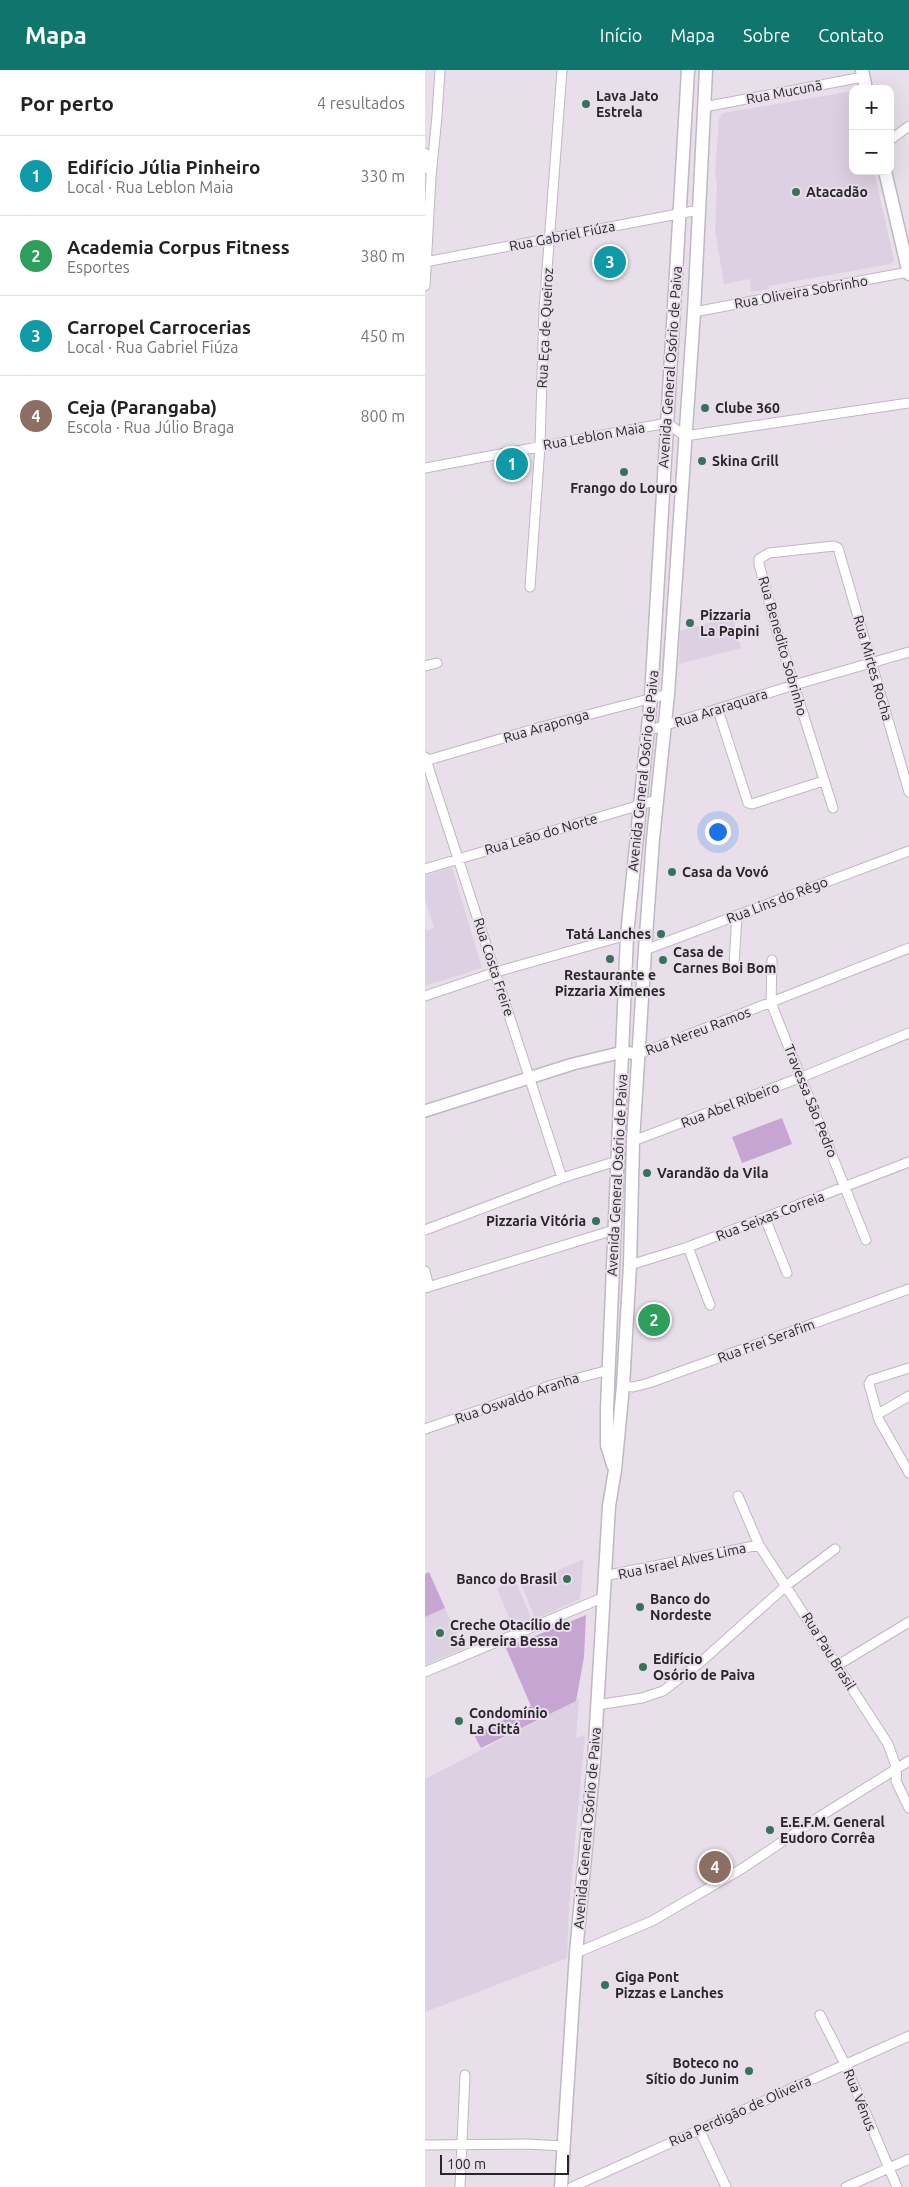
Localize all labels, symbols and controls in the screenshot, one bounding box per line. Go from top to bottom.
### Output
text: Mapa [25,22,87,49]
text: Início [600,25,642,45]
text: Mapa [670,25,715,45]
text: Sobre [743,25,790,45]
text: Contato [818,25,884,45]
street label: Rua Mucunã [745,77,823,107]
map controls [849,85,894,175]
button: + [849,85,894,130]
place label: Lava Jato Estrela [596,88,659,120]
text: Por perto [20,91,114,115]
text: 4 resultados [317,94,405,112]
marker: Lava Jato Estrela [580,98,592,110]
button: − [849,130,894,175]
text: Edifício Júlia Pinheiro [67,156,260,178]
text: 1 [31,167,41,185]
text: 330 m [360,167,405,185]
text: Local · Rua Leblon Maia [67,178,234,196]
place label: Atacadão [806,184,868,200]
marker: Atacadão [790,186,802,198]
street label: Rua Gabriel Fiúza [508,218,616,254]
text: Academia Corpus Fitness [67,236,290,258]
pin: 3 [594,243,626,281]
text: 2 [31,247,41,265]
text: 380 m [360,247,405,265]
text: Esportes [67,258,130,276]
street label: Avenida General Osório de Paiva [655,265,685,469]
street label: Rua Eça de Queiroz [534,267,556,389]
street label: Rua Oliveira Sobrinho [733,272,869,312]
text: Carropel Carrocerias [67,316,251,338]
text: 3 [31,327,41,345]
text: 450 m [360,327,405,345]
text: Local · Rua Gabriel Fiúza [67,338,238,356]
text: Ceja (Parangaba) [67,396,217,418]
place label: Clube 360 [715,400,780,416]
marker: Clube 360 [699,402,711,414]
text: 4 [31,407,41,425]
text: 800 m [360,407,405,425]
text: Escola · Rua Júlio Braga [67,418,234,436]
street label: Rua Leblon Maia [542,419,646,453]
pin: 1 [496,445,528,483]
place label: Skina Grill [712,453,779,469]
marker: Skina Grill [696,455,708,467]
marker: Frango do Louro [618,466,630,478]
place label: Frango do Louro [570,480,678,496]
street label: Rua Benedito Sobrinho [755,574,811,718]
place label: Pizzaria La Papini [700,607,759,639]
street label: Rua Mirtes Rocha [850,613,896,723]
marker: Pizzaria La Papini [684,617,696,629]
street label: Avenida General Osório de Paiva [624,669,662,873]
street label: Rua Araraquara [672,685,770,731]
street label: Rua Araponga [501,706,591,746]
street label: Rua Leão do Norte [483,810,599,858]
your location [705,819,731,845]
place label: Casa da Vovó [682,864,769,880]
marker: Casa da Vovó [666,866,678,878]
street label: Rua Lins do Rêgo [724,873,830,927]
street label: Rua Costa Freire [471,916,517,1018]
place label: Tatá Lanches [566,926,651,942]
marker: Tatá Lanches [655,928,667,940]
place label: Casa de Carnes Boi Bom [673,944,776,976]
marker: Restaurante e Pizzaria Ximenes [604,953,616,965]
marker: Casa de Carnes Boi Bom [657,954,669,966]
place label: Restaurante e Pizzaria Ximenes [555,967,666,999]
street label: Rua Nereu Ramos [643,1004,753,1058]
street label: Travessa São Pedro [781,1042,841,1160]
street label: Avenida General Osório de Paiva [604,1073,630,1277]
street label: Rua Abel Ribeiro [679,1079,781,1131]
place label: Varandão da Vila [657,1165,769,1181]
marker: Varandão da Vila [641,1167,653,1179]
street label: Rua Seixas Correia [714,1188,826,1244]
place label: Pizzaria Vitória [486,1213,586,1229]
marker: Pizzaria Vitória [590,1215,602,1227]
pin: 2 [638,1301,670,1339]
street label: Rua Frei Serafim [715,1316,817,1366]
street label: Rua Oswaldo Aranha [453,1369,581,1427]
street label: Rua Israel Alves Lima [617,1540,747,1582]
place label: Banco do Brasil [456,1571,557,1587]
marker: Banco do Brasil [561,1573,573,1585]
place label: Banco do Nordeste [650,1591,711,1623]
marker: Banco do Nordeste [634,1601,646,1613]
street label: Rua Pau Brasil [799,1609,859,1693]
place label: Creche Otacílio de Sá Pereira Bessa [450,1617,571,1649]
marker: Creche Otacílio de Sá Pereira Bessa [434,1627,446,1639]
place label: Edifício Osório de Paiva [653,1651,755,1683]
marker: Edifício Osório de Paiva [637,1661,649,1673]
place label: Condomínio La Cittá [469,1705,548,1737]
marker: Condomínio La Cittá [453,1715,465,1727]
street label: Avenida General Osório de Paiva [570,1726,604,1930]
place label: E.E.F.M. General Eudoro Corrêa [780,1814,885,1846]
marker: E.E.F.M. General Eudoro Corrêa [764,1824,776,1836]
pin: 4 [699,1848,731,1886]
place label: Giga Pont Pizzas e Lanches [615,1969,724,2001]
marker: Giga Pont Pizzas e Lanches [599,1979,611,1991]
place label: Boteco no Sítio do Junim [646,2055,739,2087]
marker: Boteco no Sítio do Junim [743,2065,755,2077]
street label: Rua Vênus [840,2067,880,2133]
street label: Rua Perdigão de Oliveira [666,2072,814,2150]
scale bar [440,2152,569,2175]
text: 100 m [447,2156,486,2172]

